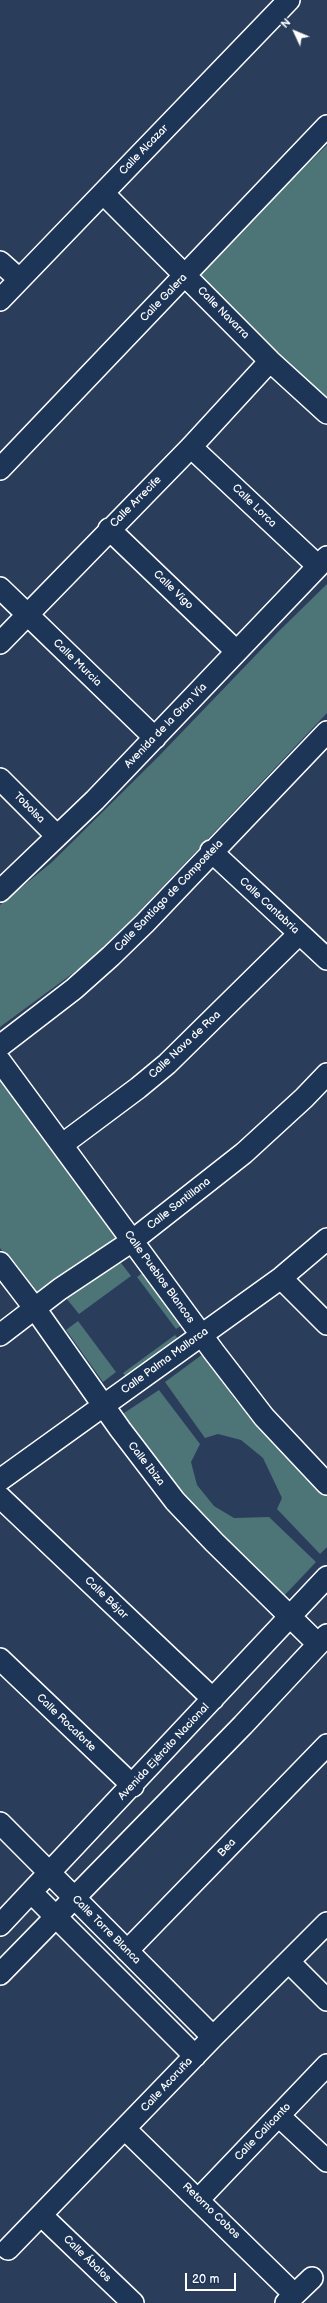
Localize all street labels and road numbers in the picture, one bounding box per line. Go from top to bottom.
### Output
street label: Calle Alcazar [117,122,171,178]
street label: Calle Galera [138,271,190,325]
street label: Calle Navarra [194,284,252,342]
street label: Calle Arrecife [108,474,164,530]
street label: Calle Lorca [229,482,279,530]
street label: Calle Vigo [150,568,196,612]
street label: Calle Murcia [50,637,104,689]
street label: Avenida de la Gran Vía [122,681,210,771]
street label: Tobolsa [11,790,47,826]
street label: Calle Santiago de Compostela [112,837,226,955]
street label: Calle Cantabria [236,875,302,937]
street label: Calle Nava de Roa [146,1008,224,1082]
street label: Calle Santillana [145,1175,213,1233]
street label: Calle Pueblos Blancos [121,1228,197,1326]
street label: Calle Palma Mallorca [119,1325,211,1397]
street label: Calle Ibiza [125,1439,167,1489]
street label: Calle Béjar [82,1574,130,1622]
street label: Calle Rocaforte [34,1691,98,1755]
street label: Avenida Ejército Nacional [116,1701,212,1803]
street label: Bea [215,1836,239,1860]
street label: Calle Torre Blanca [69,1893,143,1967]
street label: Calle Acoruña [138,2055,196,2115]
street label: Calle Calicanto [232,2100,294,2164]
street label: Retorno Cobos [179,2180,243,2242]
street label: Calle Ábalos [60,2233,114,2285]

